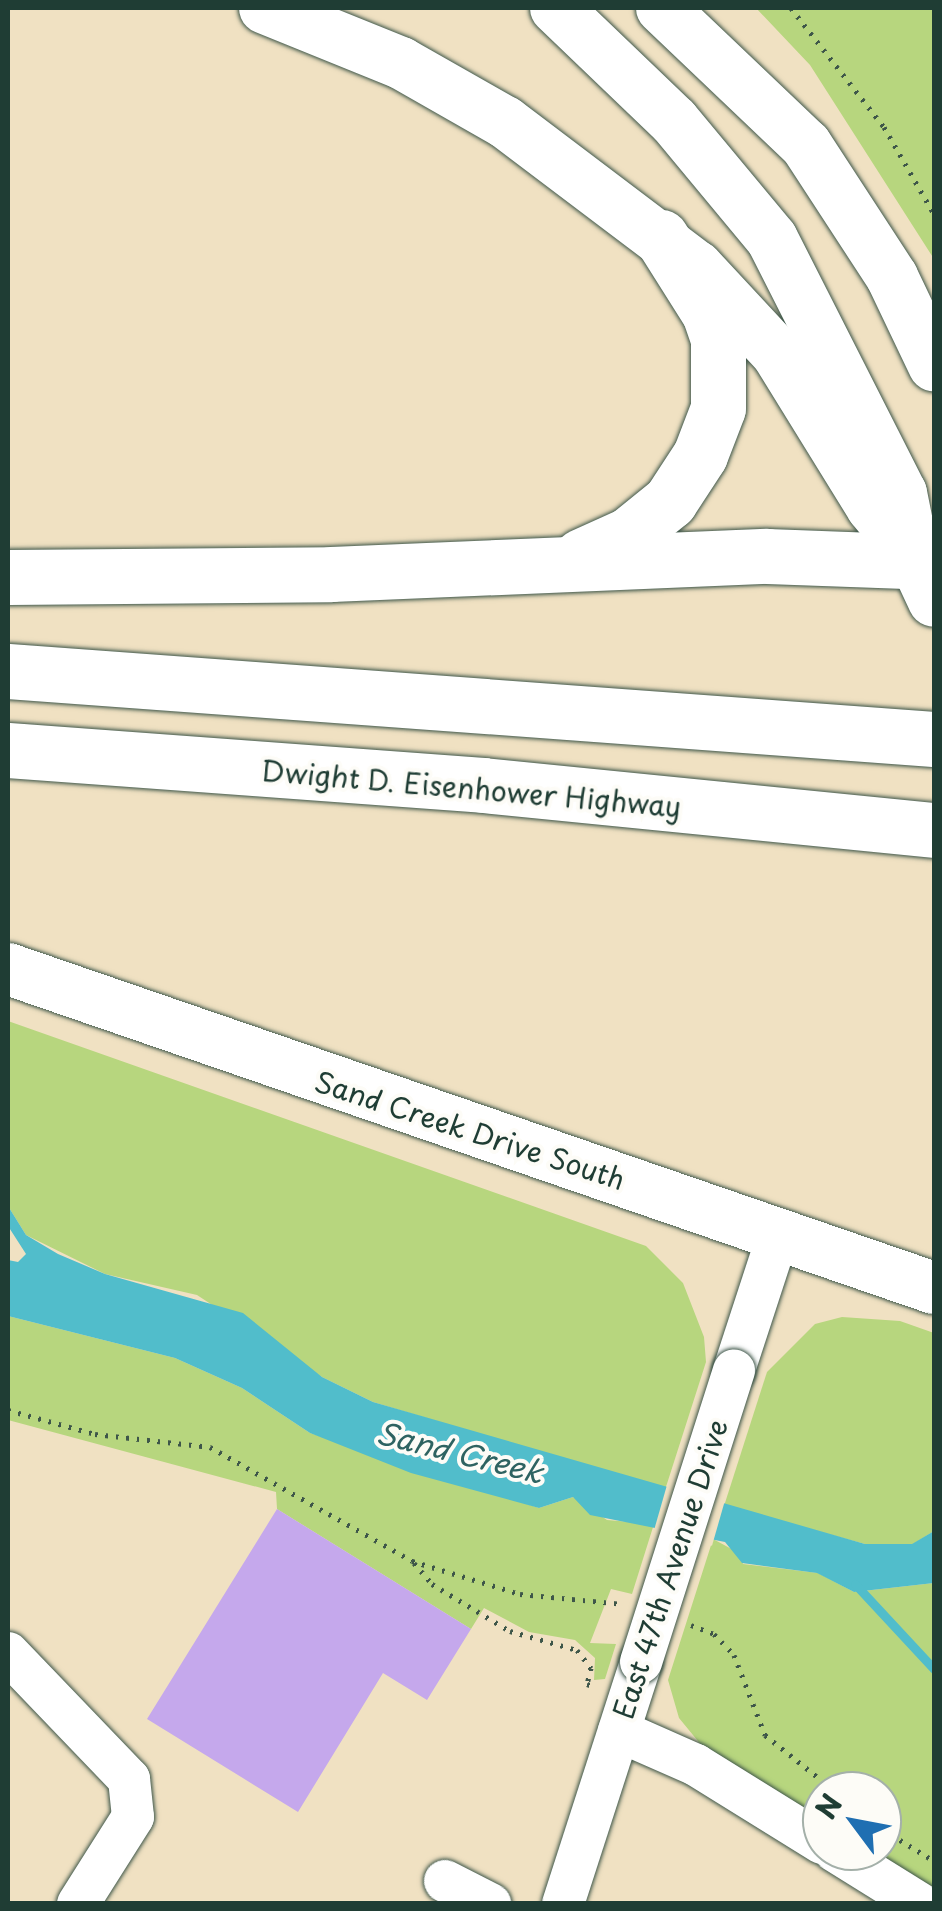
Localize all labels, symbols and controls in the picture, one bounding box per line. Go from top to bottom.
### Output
street label: Dwight D. Eisenhower Highway [260,753,682,823]
street label: Sand Creek Drive South [309,1063,631,1197]
water label: Sand Creek [372,1414,548,1490]
street label: East 47th Avenue Drive [605,1414,735,1724]
north arrow [802,1771,902,1871]
text: N [804,1785,852,1827]

